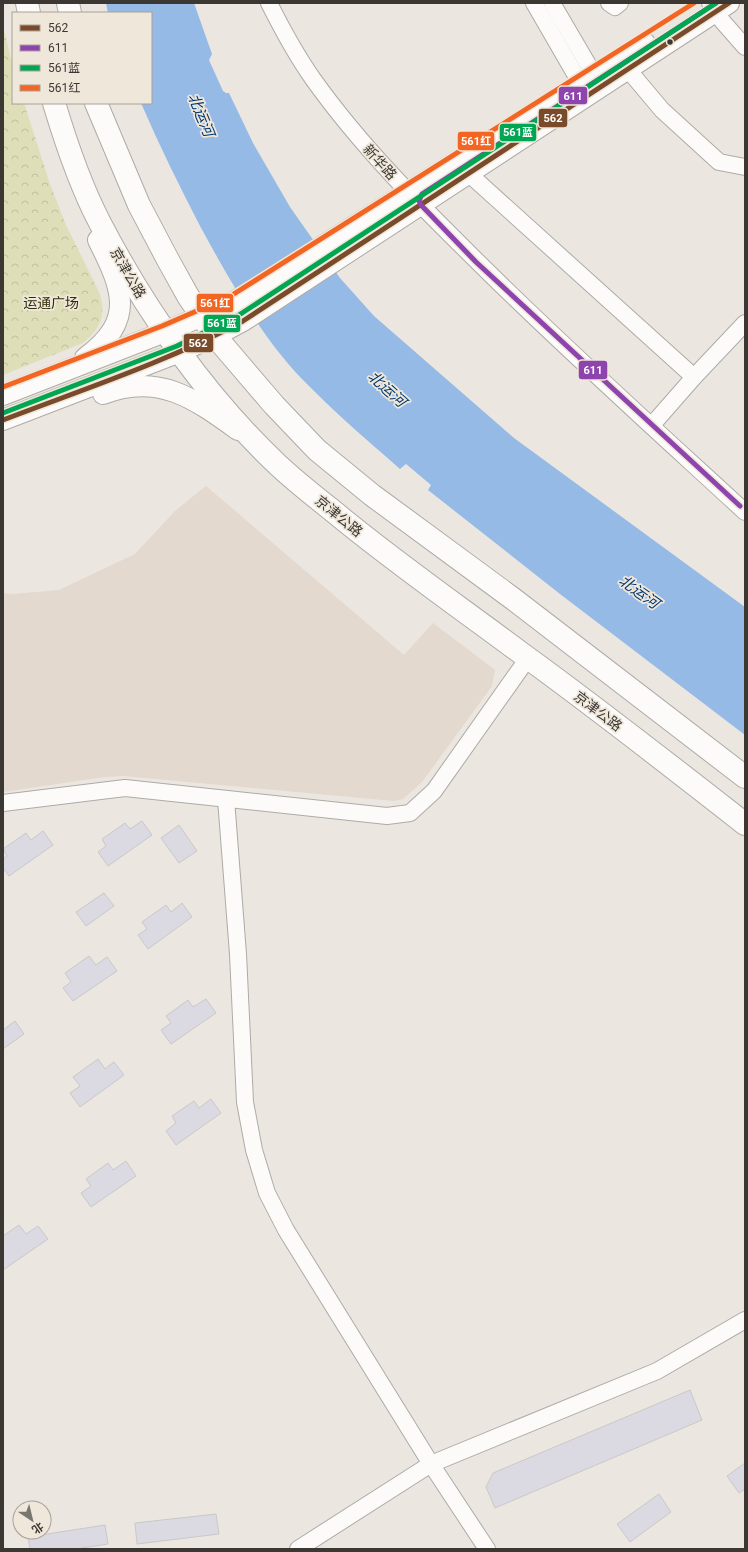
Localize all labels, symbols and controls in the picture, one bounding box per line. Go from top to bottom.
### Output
legend [12,12,152,104]
text: 562 [48,21,68,35]
unlabelled marker [665,37,675,47]
text: 611 [48,41,68,55]
text: 561蓝 [48,61,80,75]
text: 561红 [48,81,80,95]
line badge: 611 [558,86,588,105]
text: 611 [564,90,582,103]
water label: 北运河 [184,91,219,142]
line badge: 562 [538,108,568,128]
text: 562 [544,112,562,125]
line badge: 561蓝 [499,123,537,142]
text: 561蓝 [503,126,533,139]
line badge: 561红 [457,131,495,151]
text: 561红 [461,135,491,148]
street label: 新华路 [360,141,400,183]
street label: 京津公路 [107,245,149,301]
line badge: 561红 [196,293,234,313]
park label: 运通广场 [23,295,79,311]
text: 561红 [200,297,230,310]
line badge: 561蓝 [203,314,241,333]
text: 561蓝 [207,317,237,330]
line badge: 562 [183,333,214,353]
text: 562 [189,337,207,350]
line badge: 611 [578,360,608,380]
text: 611 [584,364,602,377]
water label: 北运河 [364,367,412,413]
street label: 京津公路 [312,492,366,540]
water label: 北运河 [616,571,665,614]
street label: 京津公路 [571,688,625,734]
north arrow [12,1500,52,1540]
text: 北 [29,1519,46,1536]

